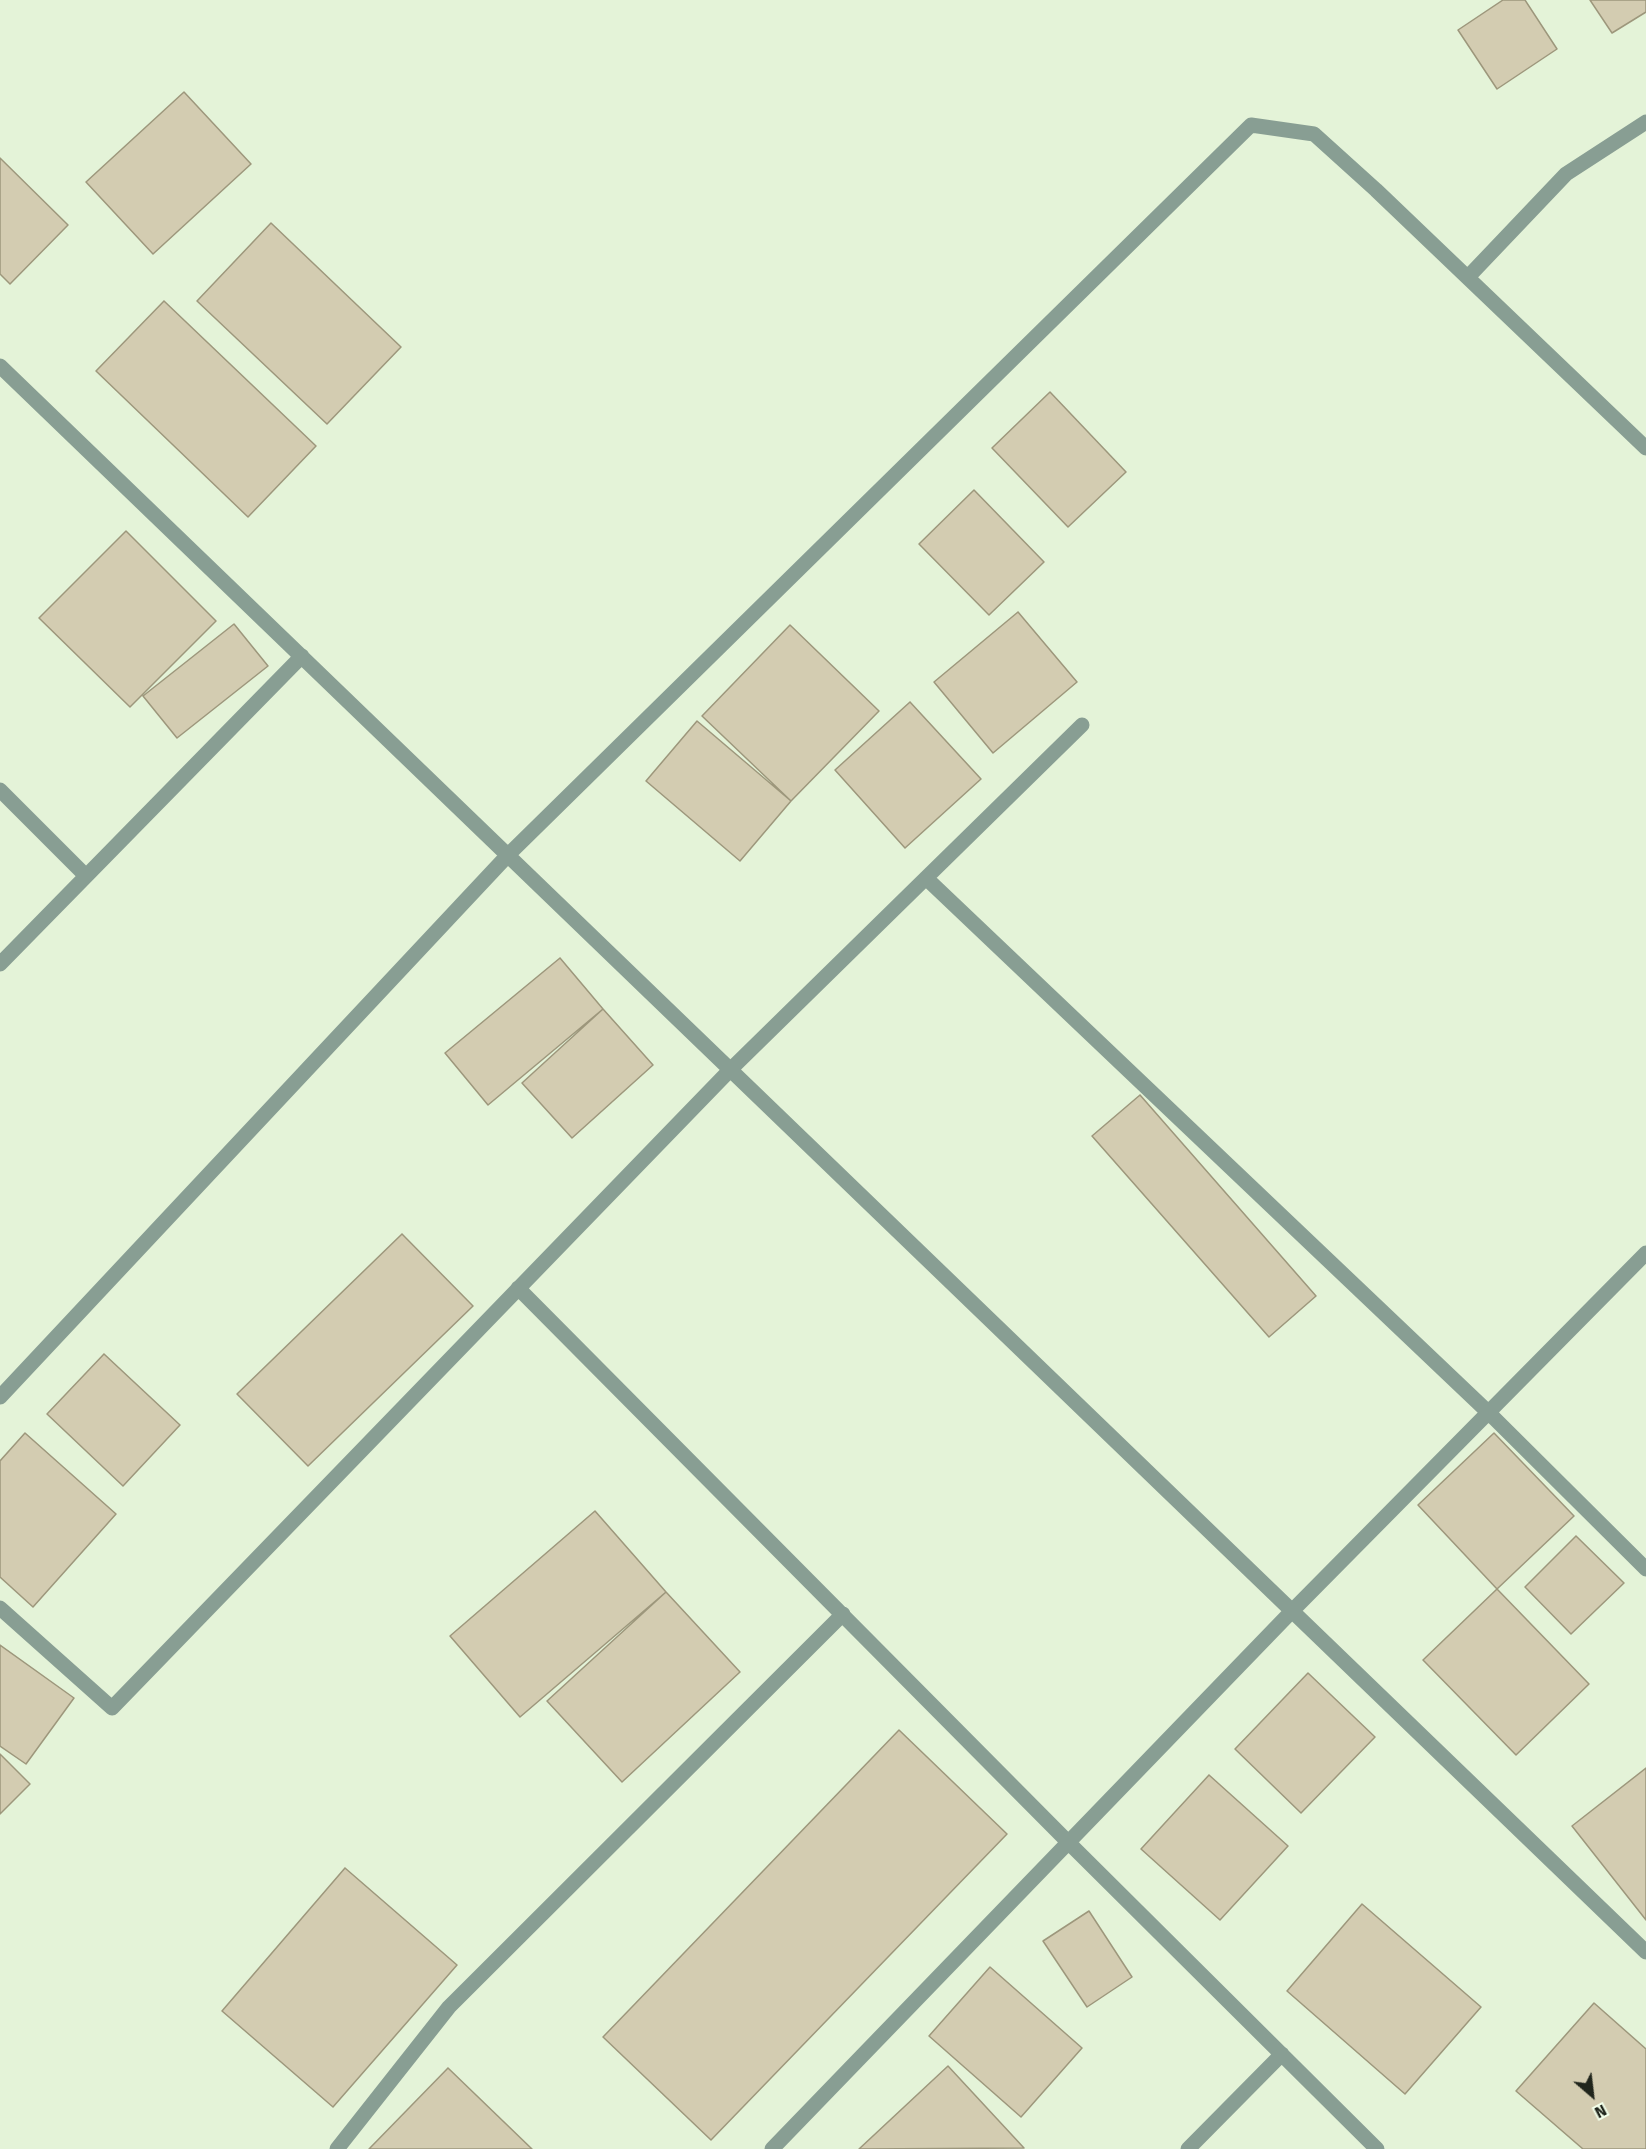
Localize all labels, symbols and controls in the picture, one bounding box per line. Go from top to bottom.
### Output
north arrow [1562,2065,1622,2125]
text: N [1592,2100,1610,2122]

